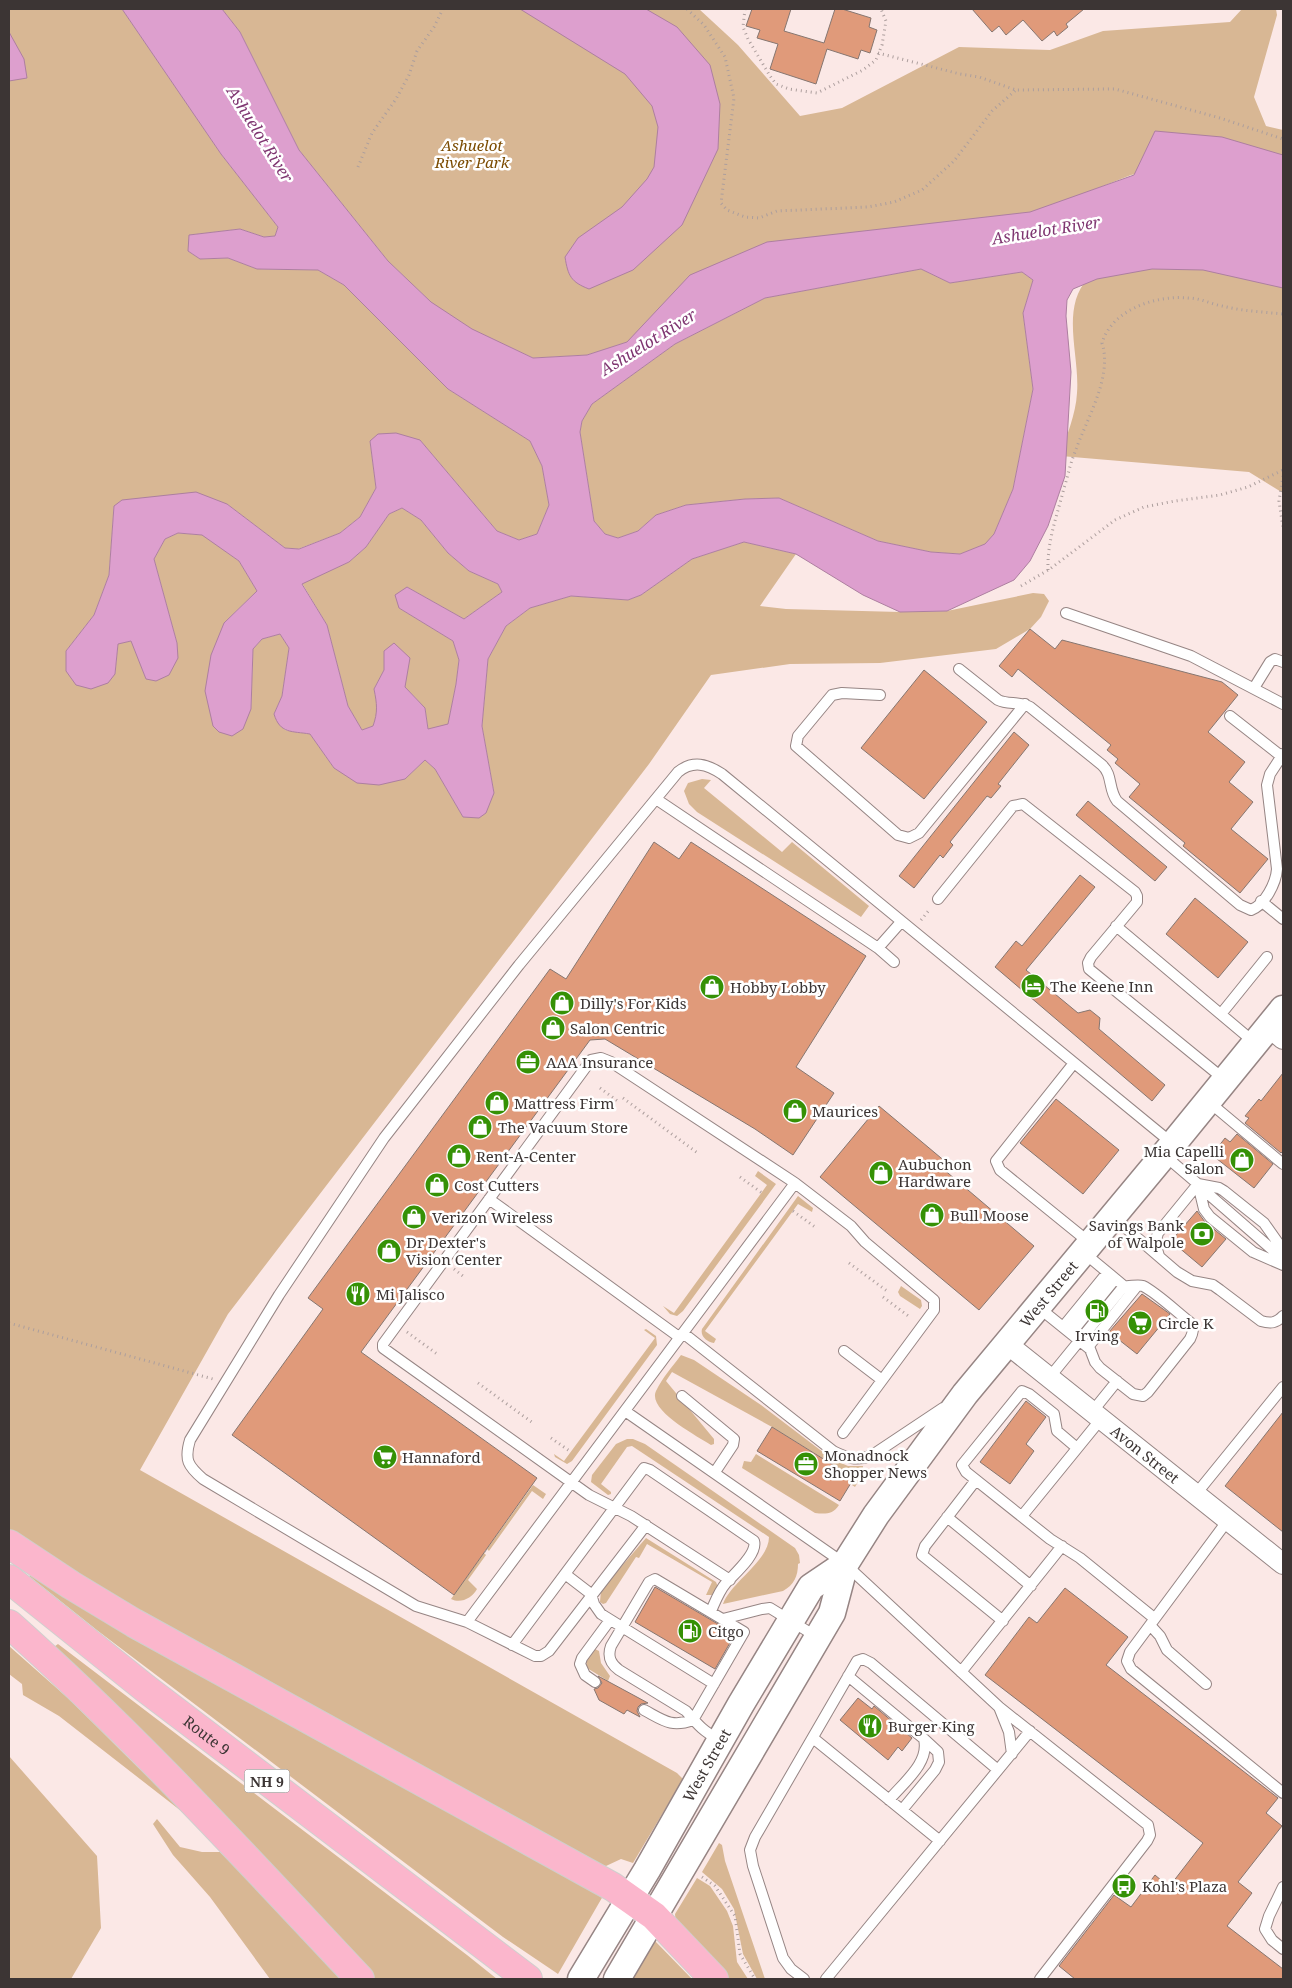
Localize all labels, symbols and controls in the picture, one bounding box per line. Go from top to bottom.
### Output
water label: Ashuelot River [221,81,299,187]
park label: Ashuelot River Park [434,135,510,172]
water label: Ashuelot River [989,211,1102,250]
water label: Ashuelot River [595,303,701,381]
hotel icon: The Keene Inn [1020,973,1046,999]
shop icon: Hobby Lobby [699,974,725,1000]
place label: The Keene Inn [1050,976,1154,996]
place label: Hobby Lobby [730,977,826,997]
shop icon: Dilly's For Kids [549,990,575,1016]
place label: Dilly's For Kids [580,993,687,1013]
shop icon: Salon Centric [540,1015,566,1041]
place label: Salon Centric [570,1018,665,1038]
office icon: AAA Insurance [515,1049,541,1075]
place label: AAA Insurance [546,1052,653,1072]
shop icon: Mattress Firm [484,1090,510,1116]
place label: Mattress Firm [514,1093,615,1113]
shop icon: Maurices [782,1098,808,1124]
place label: Maurices [812,1101,878,1121]
shop icon: The Vacuum Store [467,1114,493,1140]
place label: The Vacuum Store [498,1117,628,1137]
place label: Mia Capelli Salon [1144,1141,1224,1178]
shop icon: Rent-A-Center [446,1143,472,1169]
place label: Rent-A-Center [476,1146,576,1166]
shop icon: Mia Capelli Salon [1229,1147,1255,1173]
place label: Aubuchon Hardware [898,1154,972,1191]
shop icon: Aubuchon Hardware [868,1160,894,1186]
shop icon: Cost Cutters [424,1172,450,1198]
place label: Cost Cutters [454,1175,539,1195]
shop icon: Bull Moose [919,1202,945,1228]
shop icon: Verizon Wireless [401,1204,427,1230]
place label: Bull Moose [950,1205,1029,1225]
place label: Verizon Wireless [432,1207,553,1227]
place label: Savings Bank of Walpole [1089,1215,1184,1252]
bank icon: Savings Bank of Walpole [1189,1221,1215,1247]
place label: Dr Dexter's Vision Center [406,1232,502,1269]
shop icon: Dr Dexter's Vision Center [376,1238,402,1264]
street label: West Street [1015,1256,1082,1331]
restaurant icon: Mi Jalisco [345,1281,371,1307]
place label: Mi Jalisco [376,1284,445,1304]
fuel station icon: Irving [1084,1298,1110,1324]
supermarket icon: Circle K [1127,1310,1153,1336]
place label: Circle K [1158,1313,1214,1333]
place label: Irving [1075,1325,1119,1345]
street label: Avon Street [1107,1420,1184,1488]
supermarket icon: Hannaford [372,1444,398,1470]
place label: Monadnock Shopper News [824,1445,927,1482]
place label: Hannaford [402,1447,481,1467]
office icon: Monadnock Shopper News [793,1451,819,1477]
fuel station icon: Citgo [677,1618,703,1644]
place label: Citgo [708,1621,744,1641]
street label: Route 9 [179,1711,234,1759]
restaurant icon: Burger King [857,1713,883,1739]
place label: Burger King [888,1716,975,1736]
street label: West Street [678,1725,735,1805]
road number: NH 9 [244,1770,290,1792]
bus stop icon: Kohl's Plaza [1111,1873,1137,1899]
place label: Kohl's Plaza [1142,1876,1227,1896]

